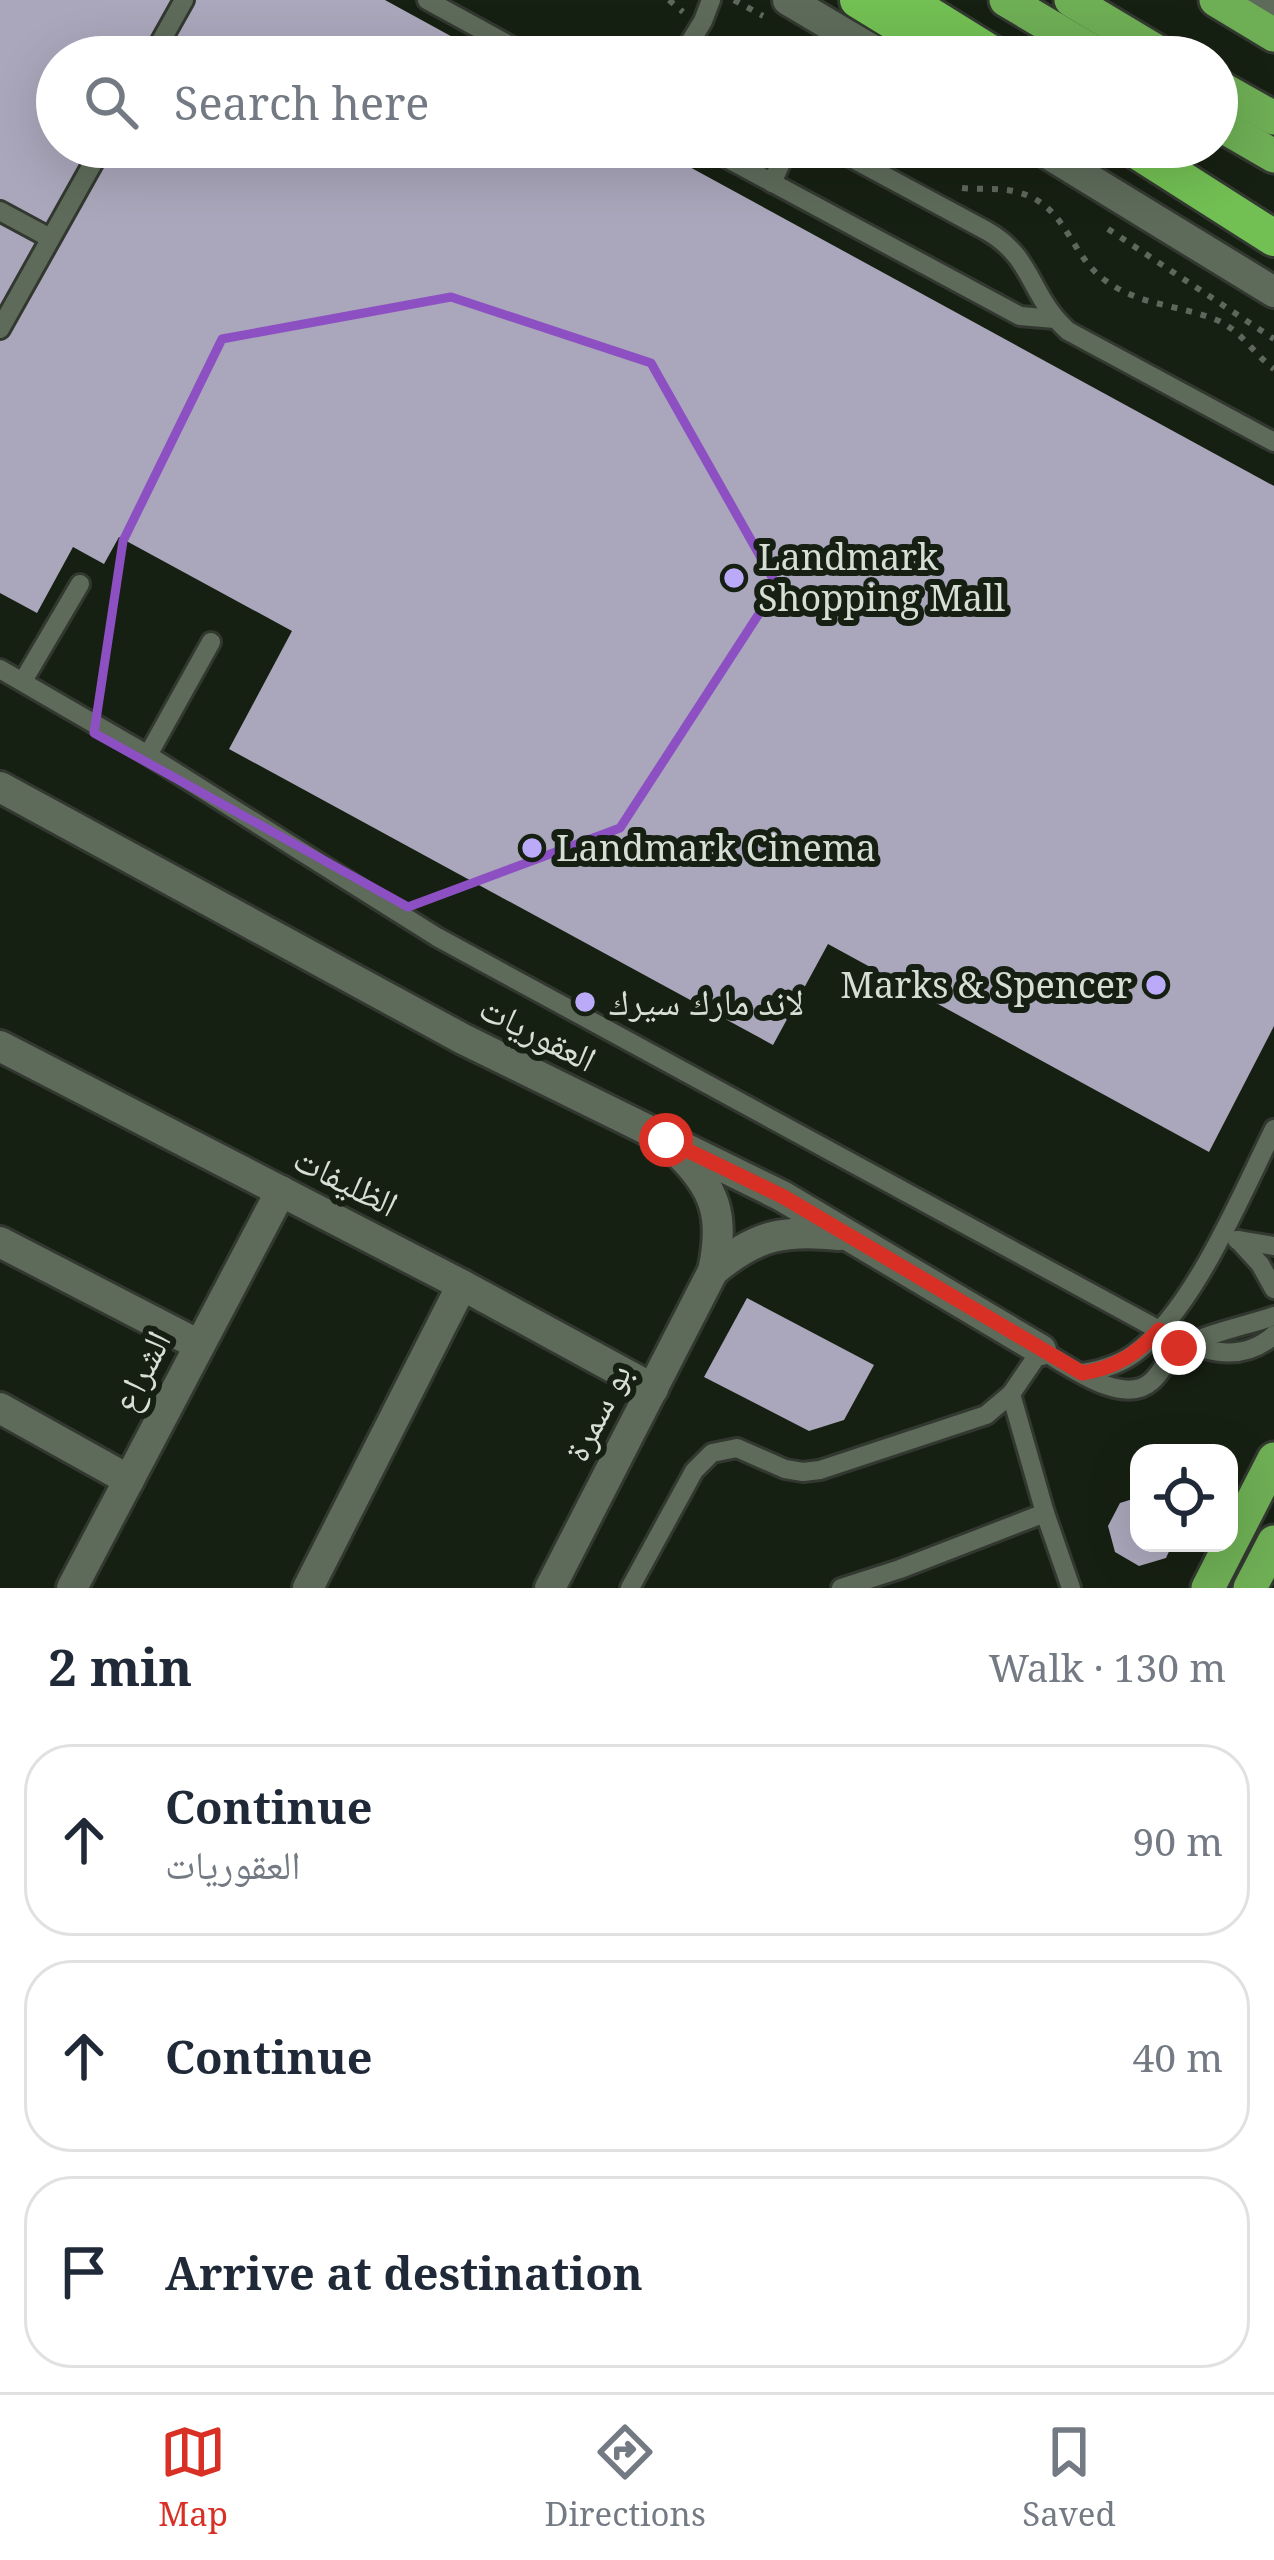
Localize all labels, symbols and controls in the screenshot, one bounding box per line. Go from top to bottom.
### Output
search box [36,36,1238,168]
icon: search [78,69,144,135]
text: Search here [174,72,429,133]
place label: Landmark Shopping Mall [758,532,1005,622]
marker: Landmark Shopping Mall [721,565,747,591]
place label: Landmark Cinema [556,823,876,872]
marker: Landmark Cinema [519,835,545,861]
place label: Marks & Spencer [840,960,1132,1009]
marker: Marks & Spencer [1143,972,1169,998]
place label: لاند مارك سيرك [609,977,804,1026]
street label: العقوريات [471,982,605,1083]
marker: لاند مارك سيرك [572,989,598,1015]
route start [639,1113,693,1167]
street label: الظليفات [285,1133,407,1228]
route end [1152,1321,1206,1375]
street label: الشراع [99,1322,182,1420]
street label: بو سمرة [551,1354,642,1469]
map controls [1130,1444,1238,1552]
button: locate [1130,1444,1238,1552]
text: 2 min [48,1631,192,1701]
text: Walk · 130 m [989,1640,1226,1693]
text: Continue [165,1776,373,1837]
icon: ahead [51,1807,117,1873]
text: 90 m [1132,1814,1223,1867]
text: العقوريات [165,1837,300,1890]
icon: ahead [51,2023,117,2089]
text: Continue [165,2026,373,2087]
text: 40 m [1132,2030,1223,2083]
icon: arrive [51,2239,117,2305]
text: Arrive at destination [165,2242,643,2303]
tab: Map [158,2419,228,2536]
tab: Directions [544,2419,706,2536]
tab: Saved [1022,2419,1116,2536]

